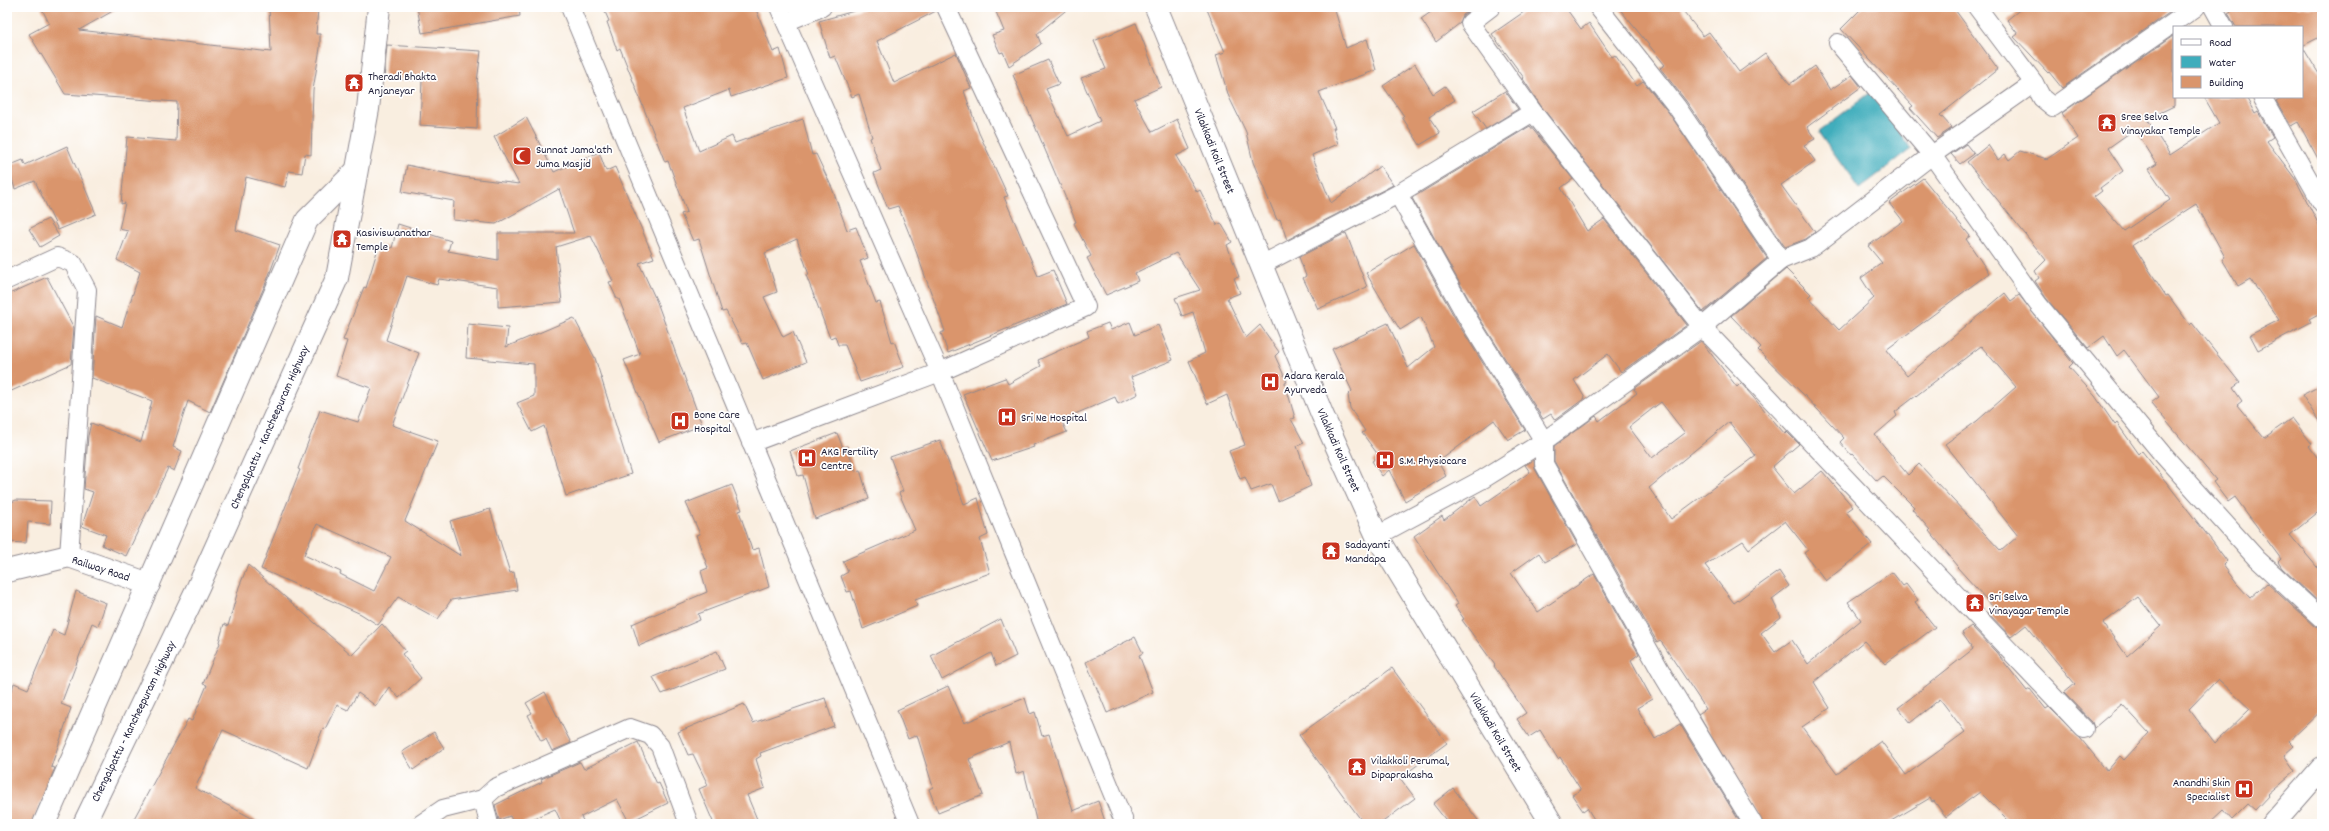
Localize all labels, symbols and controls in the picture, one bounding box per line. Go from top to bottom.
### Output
legend [2173,26,2303,98]
text: Road [2209,35,2231,52]
text: Water [2209,55,2236,72]
place label: Theradi Bhakta Anjaneyar [368,69,436,100]
temple icon: Theradi Bhakta Anjaneyar [343,72,365,94]
text: Building [2209,75,2244,92]
street label: Vilakkadi Koil Street [1189,106,1239,197]
place label: Sree Selva Vinayakar Temple [2121,109,2200,140]
temple icon: Sree Selva Vinayakar Temple [2096,112,2118,134]
place label: Sunnat Jama'ath Juma Masjid [536,142,612,173]
mosque icon: Sunnat Jama'ath Juma Masjid [511,145,533,167]
place label: Kasiviswanathar Temple [356,225,432,256]
temple icon: Kasiviswanathar Temple [331,228,353,250]
street label: Chengalpattu - Kancheepuram Highway [227,342,315,512]
place label: Adara Kerala Ayurveda [1284,368,1344,399]
hospital icon: Adara Kerala Ayurveda [1259,371,1281,393]
hospital icon: Sri Ne Hospital [996,406,1018,428]
street label: Vilakkadi Koil Street [1311,406,1364,496]
place label: Bone Care Hospital [694,407,740,438]
hospital icon: Bone Care Hospital [669,410,691,432]
place label: Sri Ne Hospital [1021,410,1087,427]
place label: AKG Fertility Centre [821,444,879,475]
hospital icon: AKG Fertility Centre [796,447,818,469]
hospital icon: S.M. Physiocare [1374,449,1396,471]
place label: S.M. Physiocare [1399,453,1467,470]
place label: Sadayanti Mandapa [1345,537,1390,568]
temple icon: Sadayanti Mandapa [1320,540,1342,562]
street label: Railway Road [69,552,132,587]
place label: Sri Selva Vinayagar Temple [1989,589,2069,620]
temple icon: Sri Selva Vinayagar Temple [1964,592,1986,614]
street label: Chengalpattu - Kancheepuram Highway [88,637,181,805]
street label: Vilakkadi Koil Street [1464,690,1526,776]
place label: Vilakkoli Perumal, Dipaprakasha [1371,753,1450,784]
temple icon: Vilakkoli Perumal, Dipaprakasha [1346,756,1368,778]
place label: Anandhi Skin Specialist [2173,775,2231,806]
hospital icon: Anandhi Skin Specialist [2233,778,2255,800]

